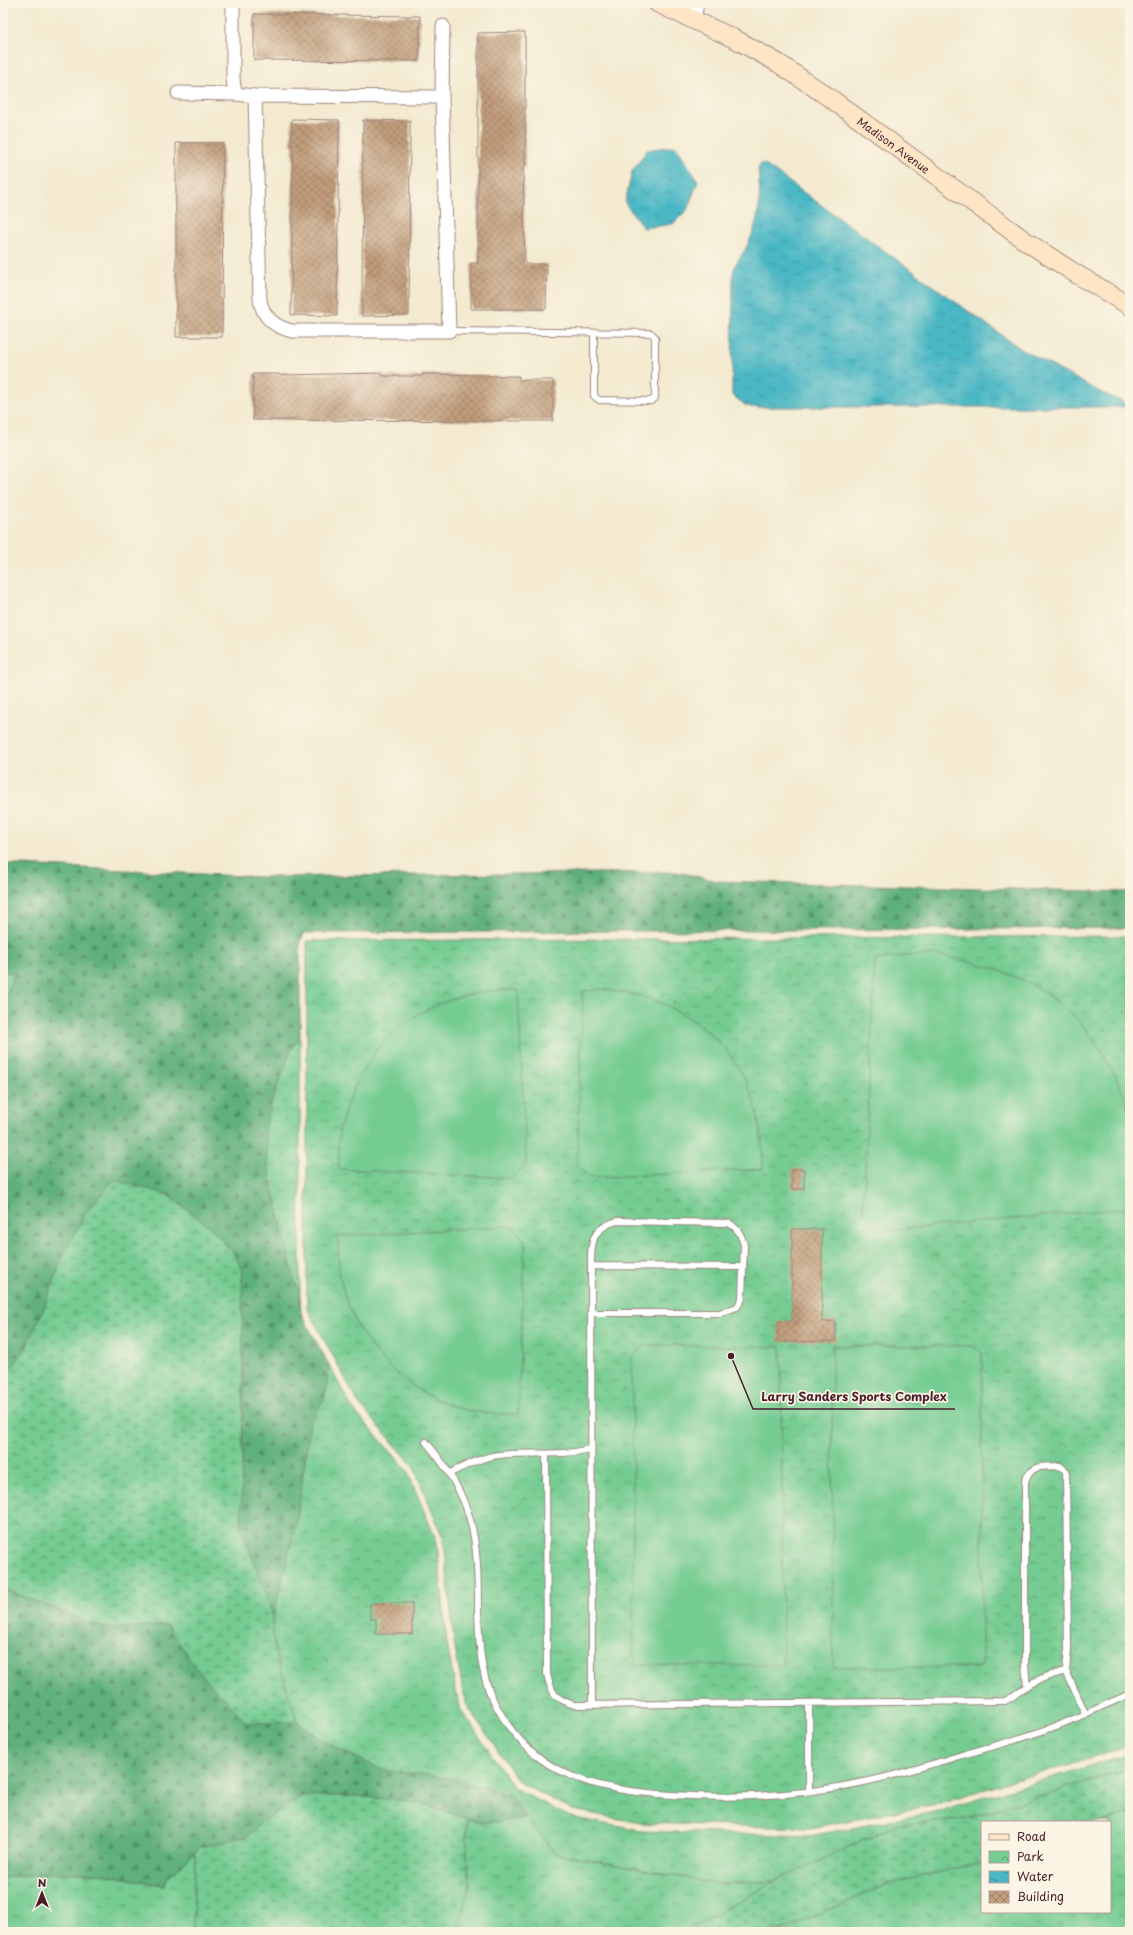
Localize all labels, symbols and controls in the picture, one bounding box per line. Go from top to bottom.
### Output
street label: Madison Avenue [854,112,934,177]
callout: Larry Sanders Sports Complex [753,1385,955,1409]
text: Larry Sanders Sports Complex [761,1387,947,1405]
legend [981,1821,1111,1913]
text: Road [1017,1827,1046,1845]
text: Park [1017,1847,1044,1865]
text: Water [1017,1867,1054,1885]
north arrow [22,1873,62,1913]
text: N [38,1874,47,1891]
text: Building [1017,1887,1064,1905]

